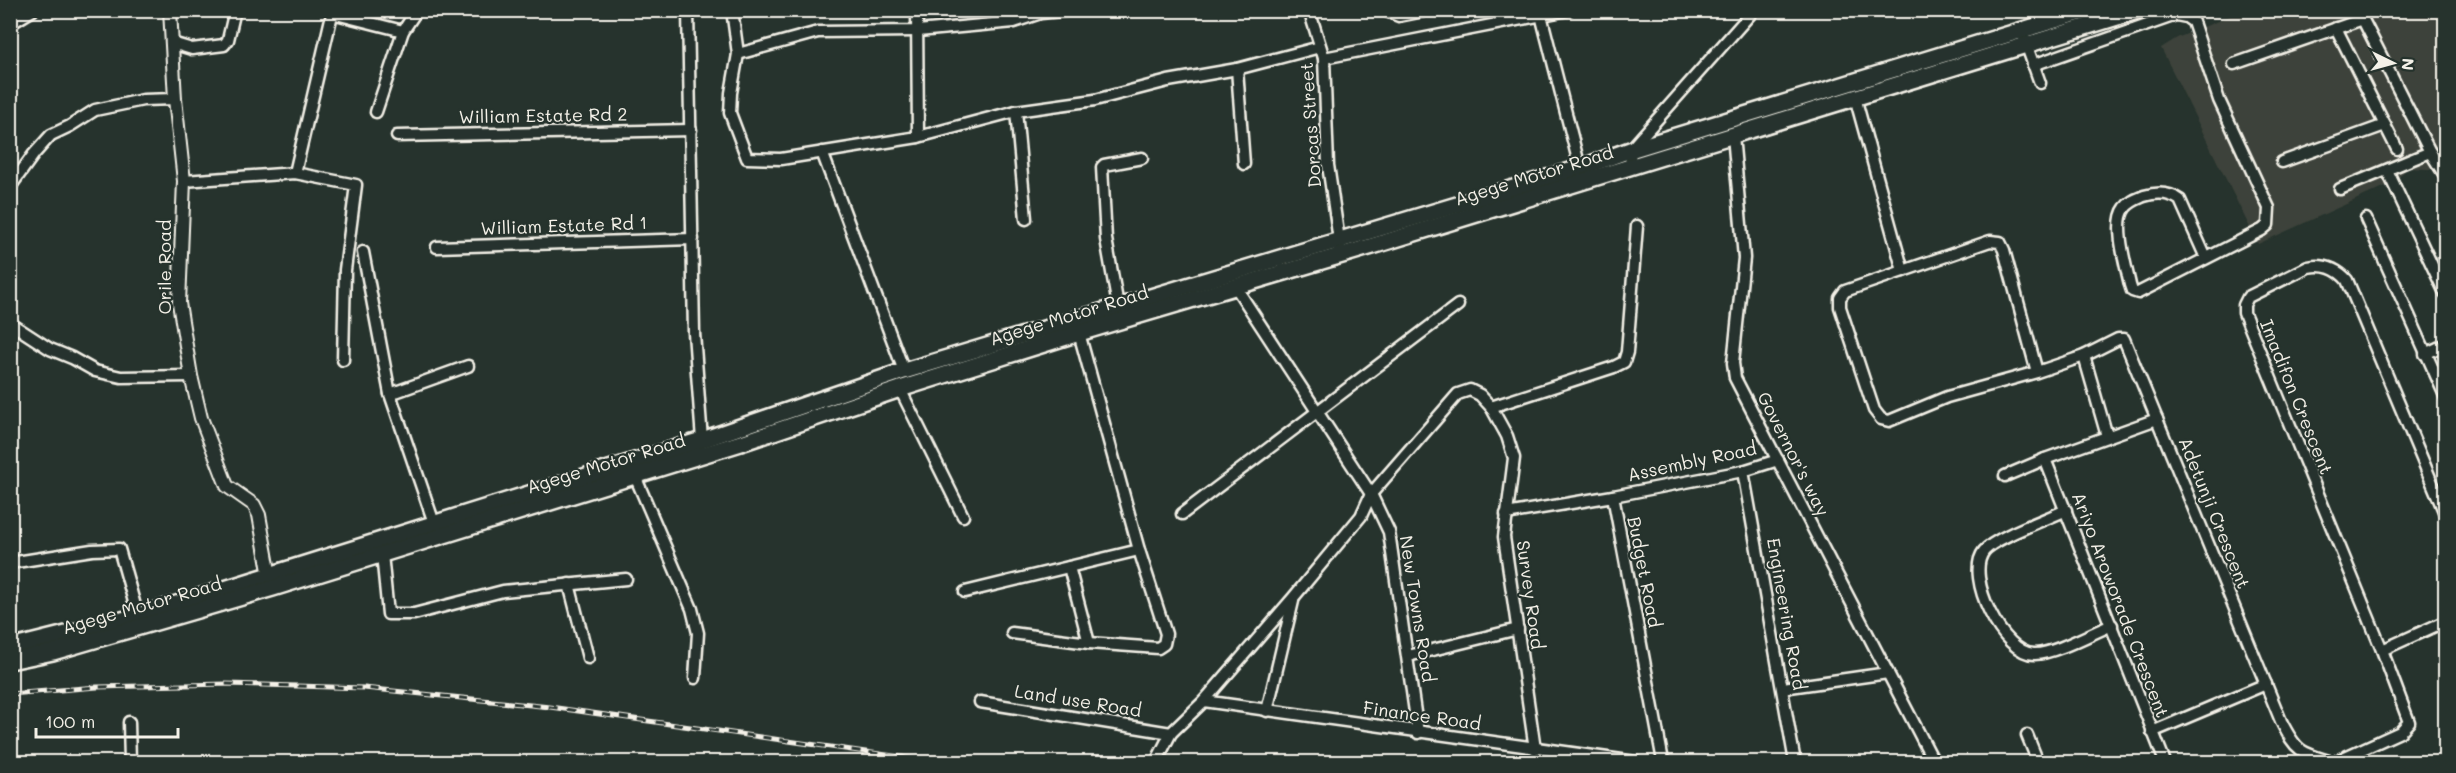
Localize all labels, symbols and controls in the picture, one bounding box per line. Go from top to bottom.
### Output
north arrow [2363,33,2423,93]
text: N [2397,57,2419,71]
street label: Dorcas Street [1294,62,1326,189]
street label: William Estate Rd 2 [458,102,628,128]
street label: Agege Motor Road [1451,139,1616,211]
street label: William Estate Rd 1 [480,210,648,240]
street label: Orile Road [152,219,176,315]
street label: Agege Motor Road [986,279,1151,351]
street label: Imadifon Crescent [2255,316,2339,478]
street label: Governor's way [1752,387,1836,520]
street label: Agege Motor Road [523,427,688,499]
street label: Adetunji Crescent [2174,433,2256,592]
street label: Assembly Road [1625,436,1759,486]
street label: Ariyo Aroworade Crescent [2067,488,2175,721]
street label: Budget Road [1622,514,1667,629]
street label: New Towns Road [1395,534,1441,684]
street label: Engineering Road [1762,536,1812,692]
street label: Survey Road [1511,539,1551,651]
street label: Agege Motor Road [59,571,224,639]
street label: Land use Road [1013,678,1143,722]
street label: Finance Road [1362,695,1483,735]
scale bar [36,701,178,739]
text: 100 m [45,709,95,733]

